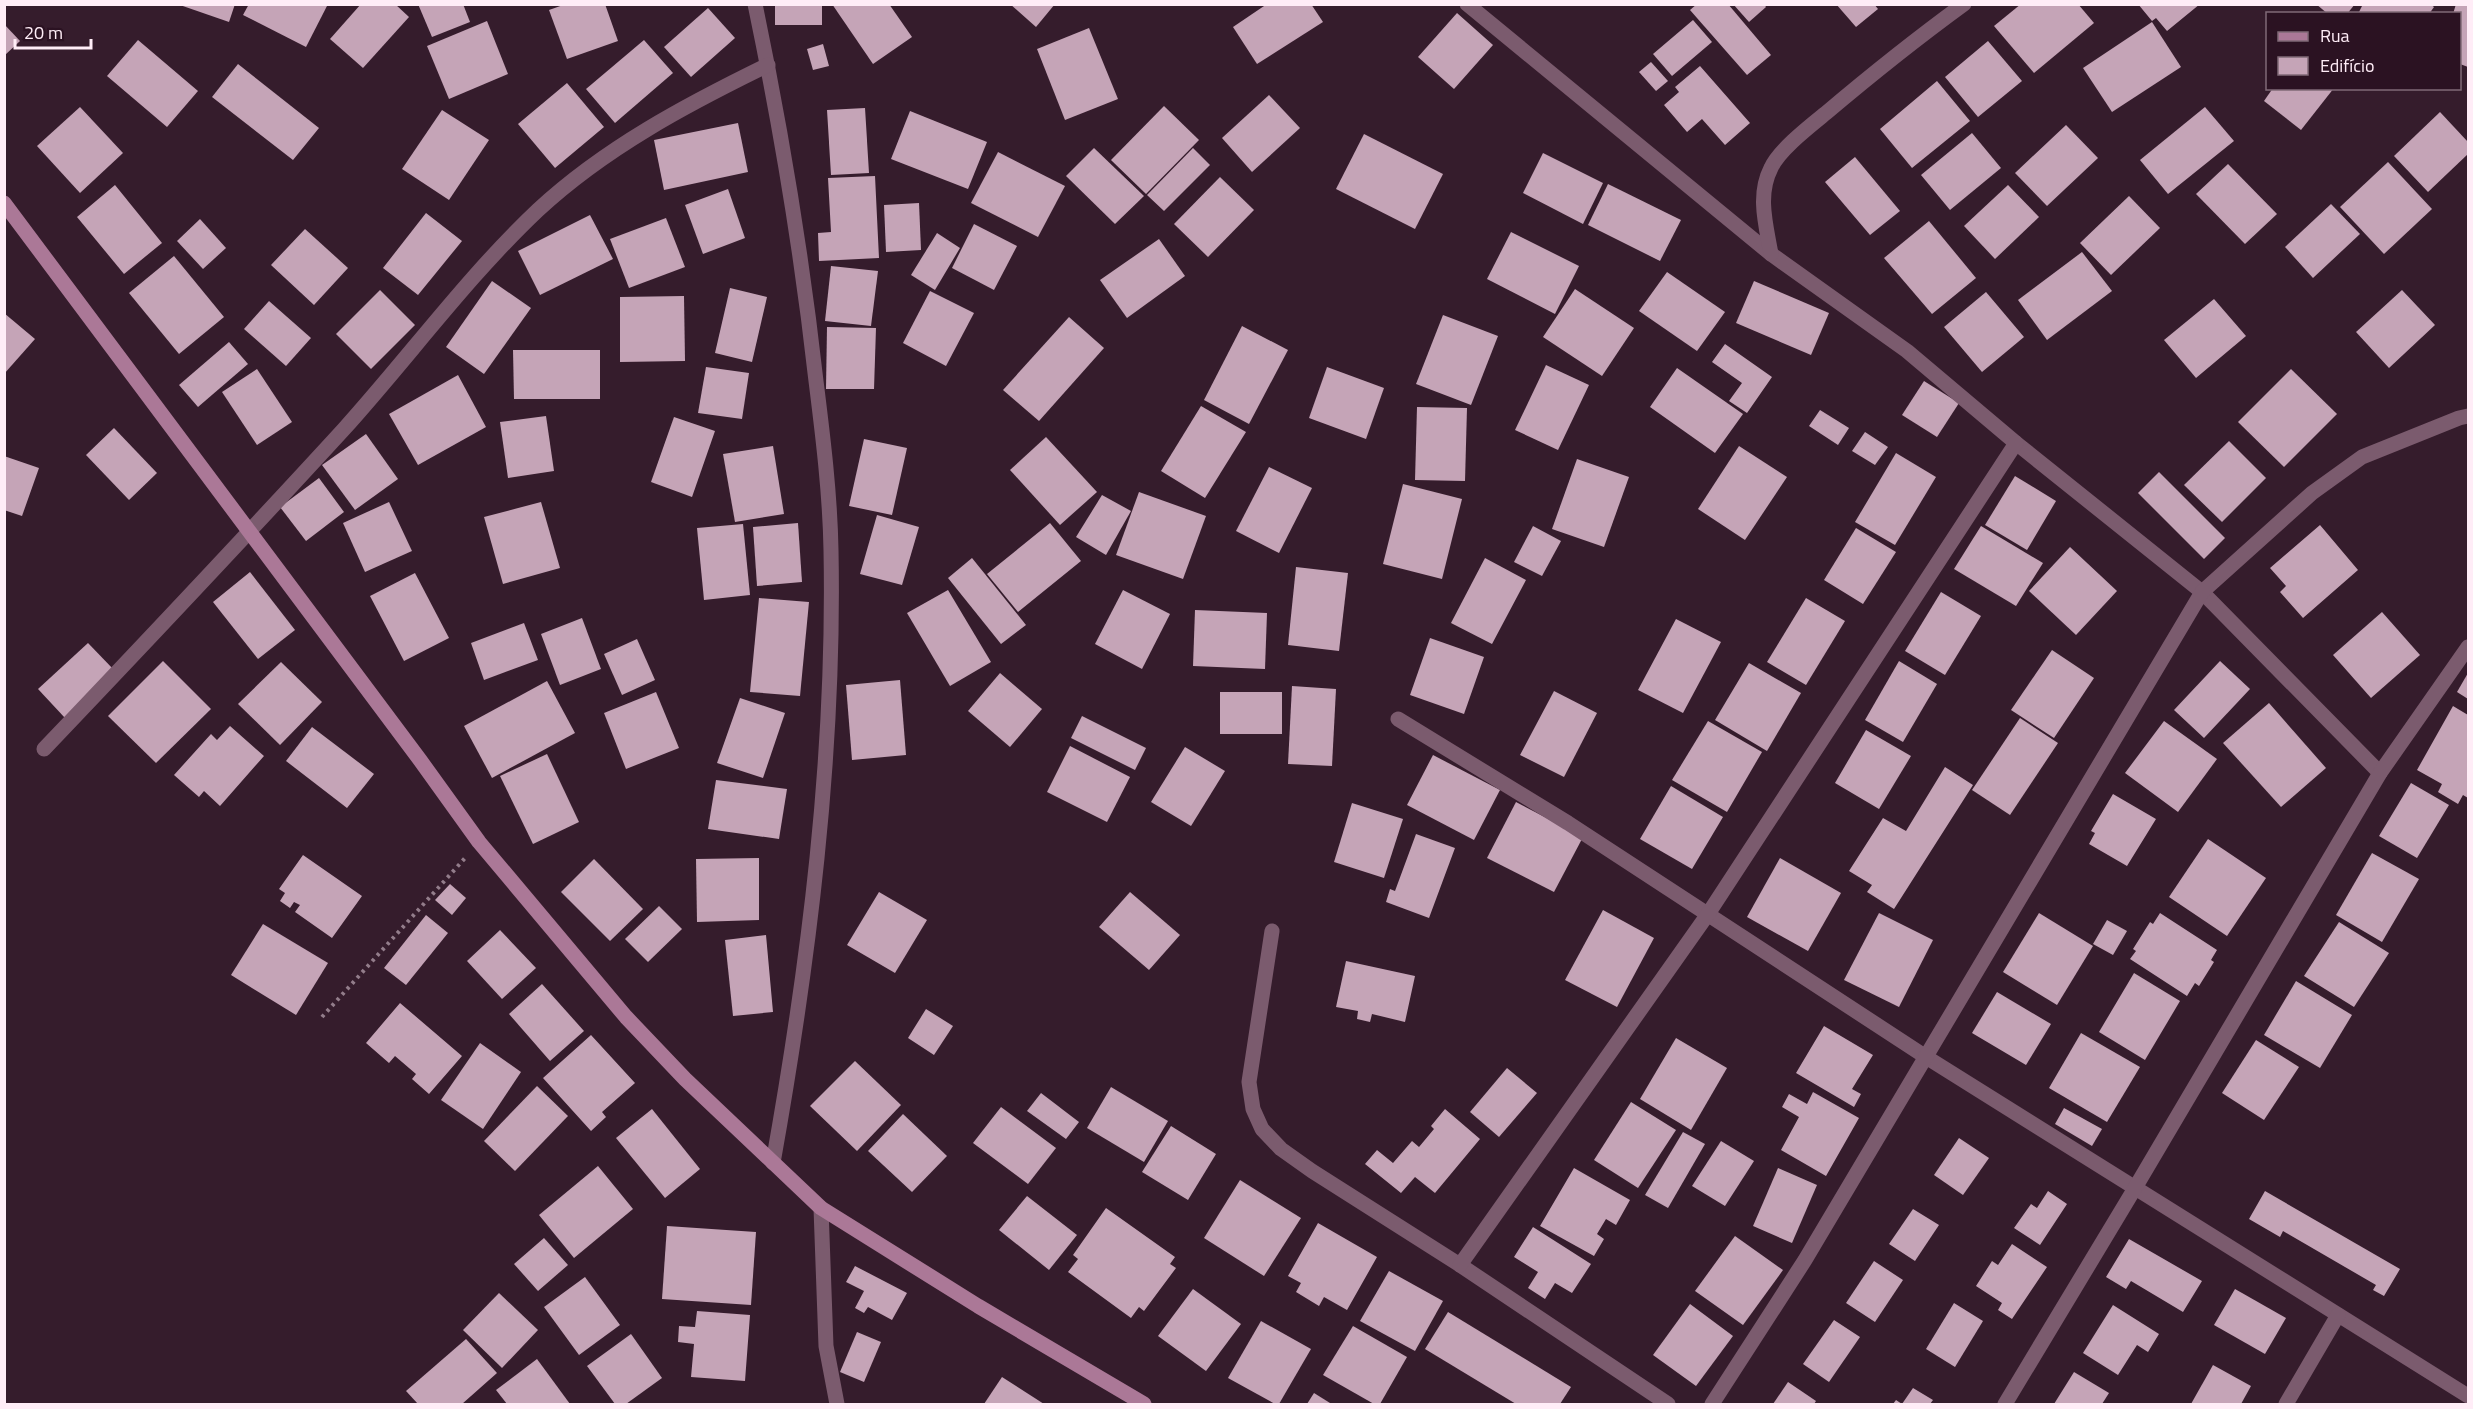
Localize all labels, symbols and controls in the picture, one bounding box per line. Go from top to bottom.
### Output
scale bar [15,12,92,50]
legend [2266,12,2461,90]
text: 20 m [24,19,63,46]
text: Rua [2320,22,2350,49]
text: Edifício [2320,52,2374,79]

